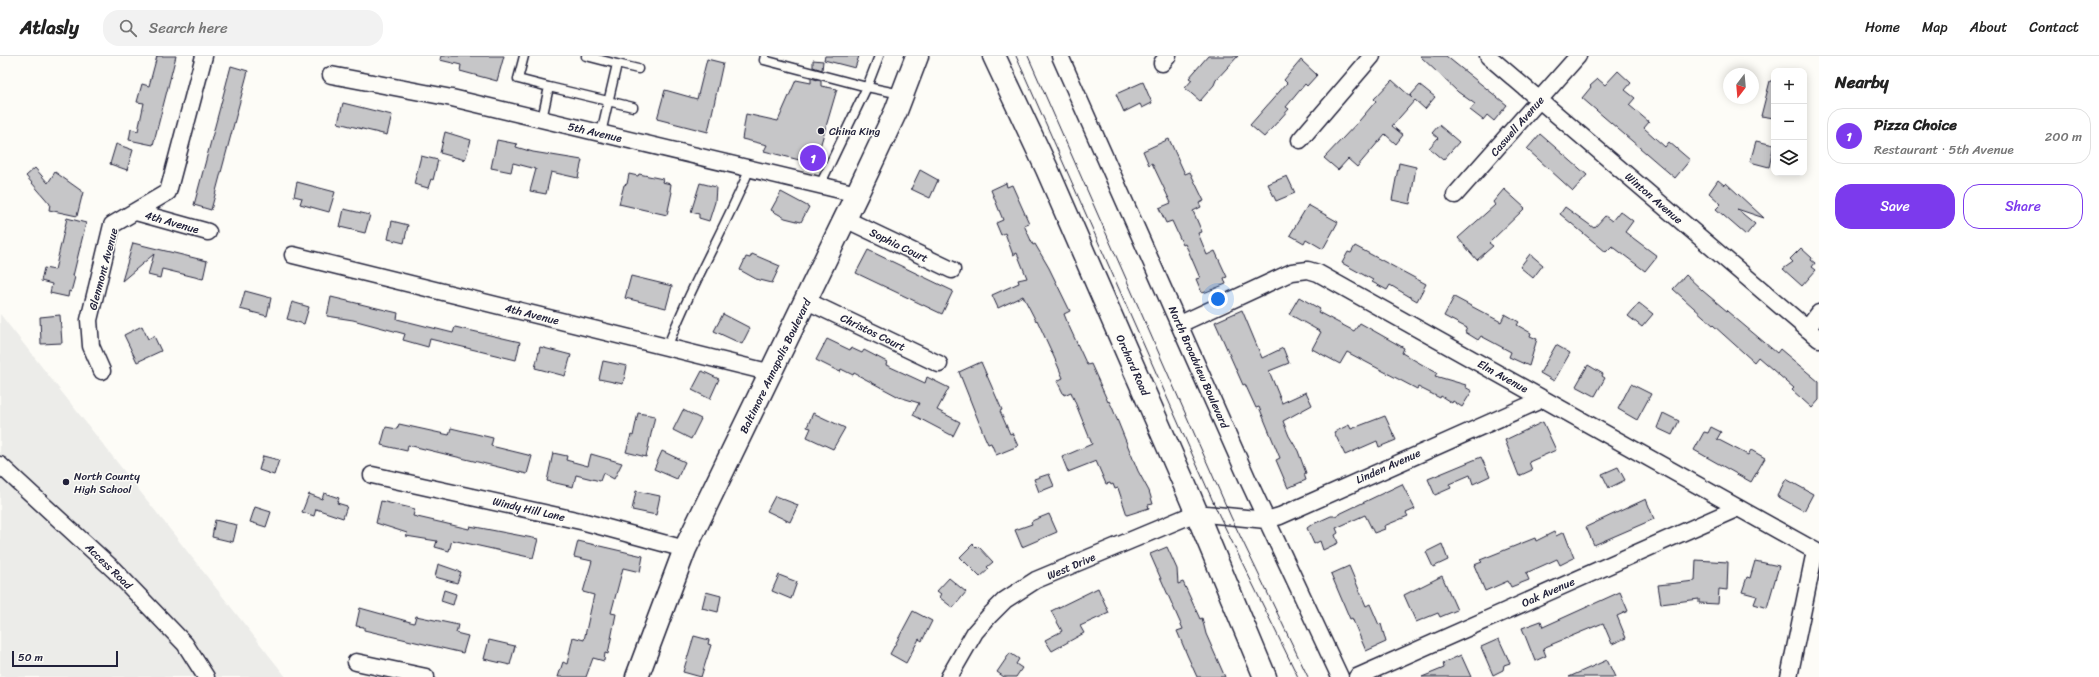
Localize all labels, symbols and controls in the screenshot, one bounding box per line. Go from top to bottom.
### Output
search box [103,10,383,46]
text: Atlasly [20,11,79,44]
text: Search here [149,15,228,41]
text: Home [1865,15,1900,40]
text: Map [1922,15,1948,40]
text: About [1970,15,2007,40]
text: Contact [2029,15,2079,40]
icon: search [117,17,139,39]
text: Nearby [1835,67,1889,97]
north arrow [1723,68,1759,104]
map controls [1771,68,1807,176]
button: + [1771,68,1807,104]
street label: Caswell Avenue [1486,92,1549,161]
button: − [1771,104,1807,140]
text: Pizza Choice [1874,112,1957,138]
street label: 5th Avenue [566,117,625,148]
place label: China King [829,122,881,141]
text: 1 [1846,125,1852,148]
text: 200 m [2045,125,2082,148]
marker: China King [816,126,826,136]
text: Restaurant · 5th Avenue [1874,138,2014,161]
button: layers [1771,140,1807,176]
pin: 1 [800,143,826,173]
street label: Winton Avenue [1620,168,1687,229]
button: Save [1835,184,1955,229]
button: Share [1963,184,2083,229]
street label: 4th Avenue [143,206,202,239]
street label: Sophia Court [866,223,931,268]
street label: Glenmont Avenue [83,226,124,312]
your location [1208,289,1228,309]
street label: Baltimore Annapolis Boulevard [734,294,817,437]
street label: 4th Avenue [503,299,562,331]
street label: North Broadview Boulevard [1163,303,1235,432]
street label: Christos Court [837,308,909,357]
street label: Orchard Road [1111,332,1155,400]
street label: Elm Avenue [1474,355,1532,399]
street label: Linden Avenue [1353,444,1424,489]
place label: North County High School [74,467,140,499]
marker: North County High School [61,477,71,487]
street label: Windy Hill Lane [491,492,567,527]
street label: Access Road [80,538,138,595]
street label: West Drive [1044,547,1099,585]
street label: Oak Avenue [1518,572,1578,613]
text: 50 m [18,648,43,667]
scale bar [12,649,118,668]

